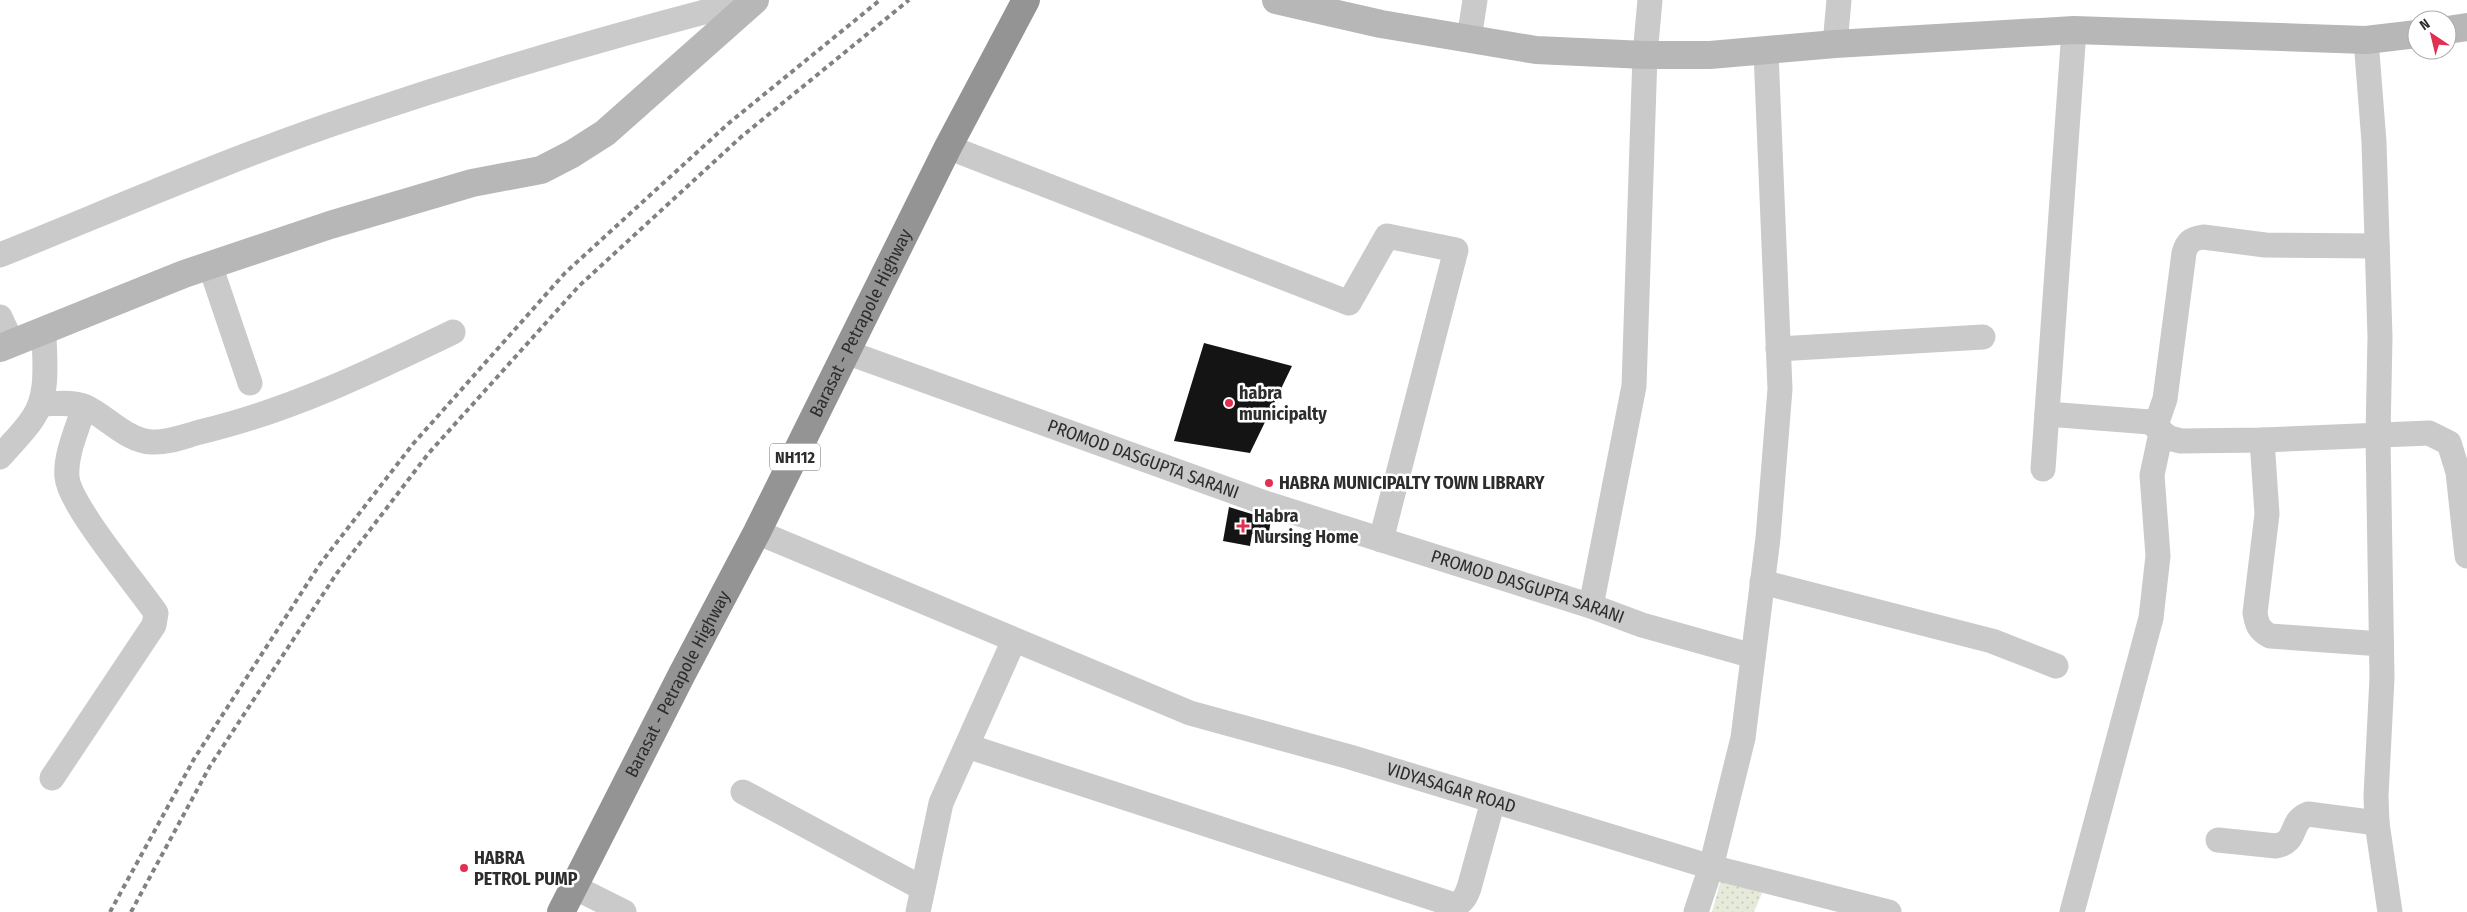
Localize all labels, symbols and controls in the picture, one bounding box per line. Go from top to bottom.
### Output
north arrow [2407,10,2457,60]
text: N [2417,15,2433,34]
street label: Barasat - Petrapole Highway [805,225,917,421]
place label: habra municipalty [1239,382,1327,425]
marker: habra municipalty [1223,397,1235,409]
street label: PROMOD DASGUPTA SARANI [1045,415,1242,504]
road number: NH112 [770,444,820,471]
place label: HABRA MUNICIPALTY TOWN LIBRARY [1279,472,1545,494]
marker: HABRA MUNICIPALTY TOWN LIBRARY [1263,477,1275,489]
place label: Habra Nursing Home [1254,505,1359,548]
marker: Habra Nursing Home [1236,519,1250,533]
street label: PROMOD DASGUPTA SARANI [1428,545,1627,628]
street label: Barasat - Petrapole Highway [620,587,735,781]
street label: VIDYASAGAR ROAD [1384,758,1518,818]
place label: HABRA PETROL PUMP [474,847,578,890]
marker: HABRA PETROL PUMP [458,862,470,874]

